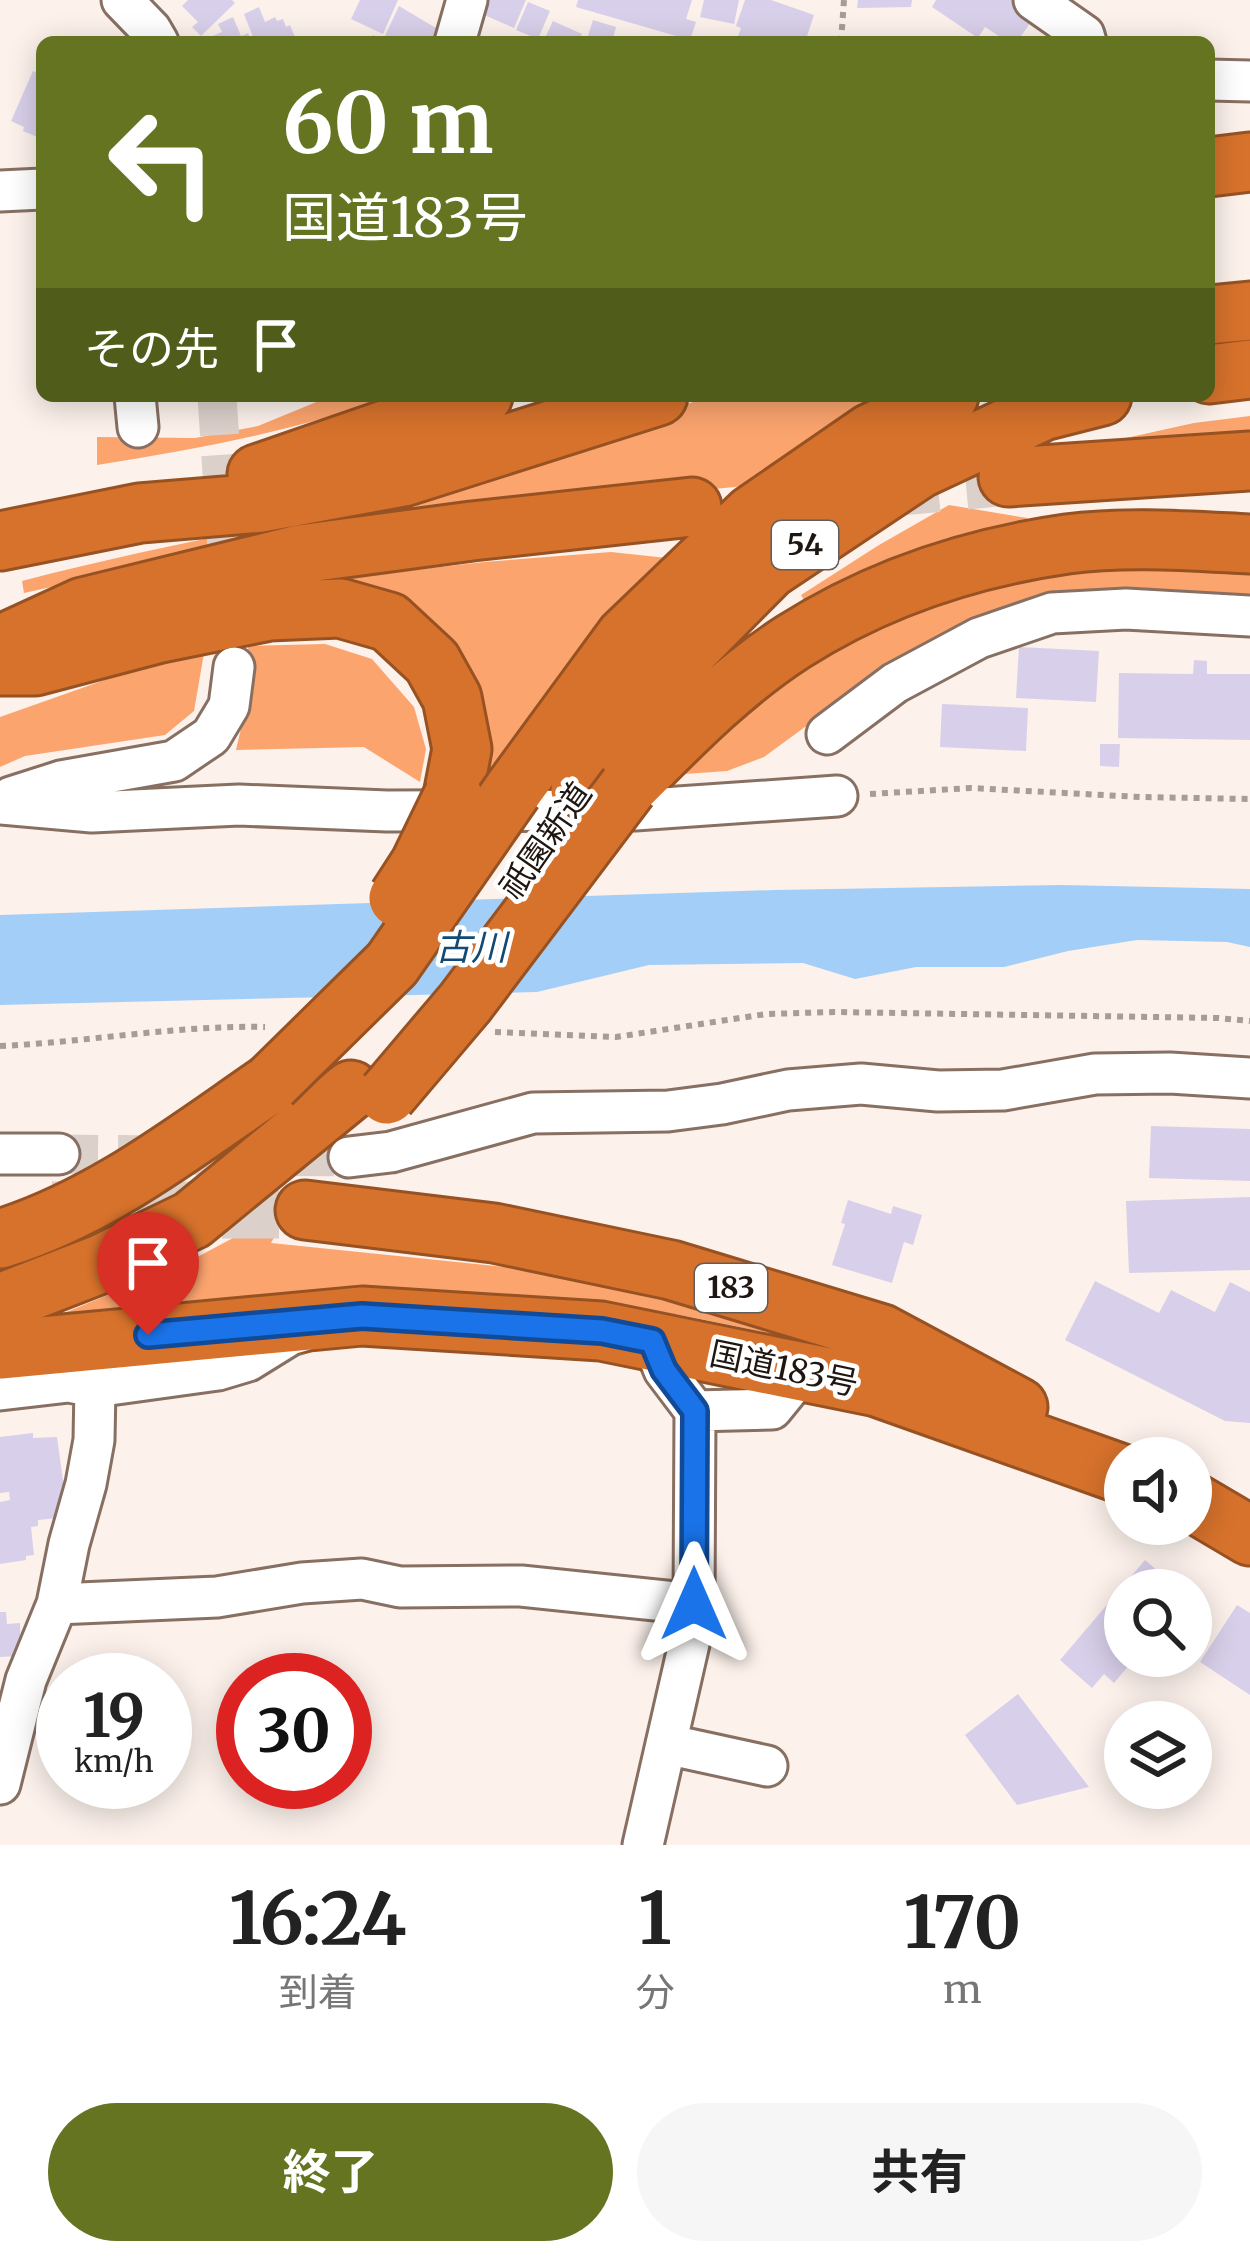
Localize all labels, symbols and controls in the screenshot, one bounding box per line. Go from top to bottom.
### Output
text: 60 m [282,70,493,176]
icon: left [84,84,240,240]
text: 国道183号 [282,184,528,252]
icon: arrive [243,312,309,378]
text: その先 [84,321,219,377]
road number: 54 [772,521,838,569]
street label: 祇園新道 [491,774,600,906]
water label: 古川 [435,925,511,970]
pin [97,1212,199,1335]
icon: arrive [115,1230,181,1296]
road number: 183 [695,1264,767,1312]
street label: 国道183号 [706,1333,862,1404]
map controls [1104,1437,1212,1809]
button: sound [1104,1437,1212,1545]
position arrow [631,1541,757,1667]
button: search [1104,1569,1212,1677]
speed limit sign: 30 [216,1653,372,1809]
text: 19 [83,1678,145,1753]
button: layers [1104,1701,1212,1809]
text: km/h [74,1742,154,1780]
text: 16:24 [229,1873,407,1964]
text: 1 [638,1873,672,1964]
text: 170 [903,1877,1021,1968]
text: m [943,1965,982,2014]
text: 到着 [279,1968,357,2017]
text: 分 [636,1968,675,2017]
button: 終了 [48,2103,613,2241]
button: 共有 [637,2103,1202,2241]

